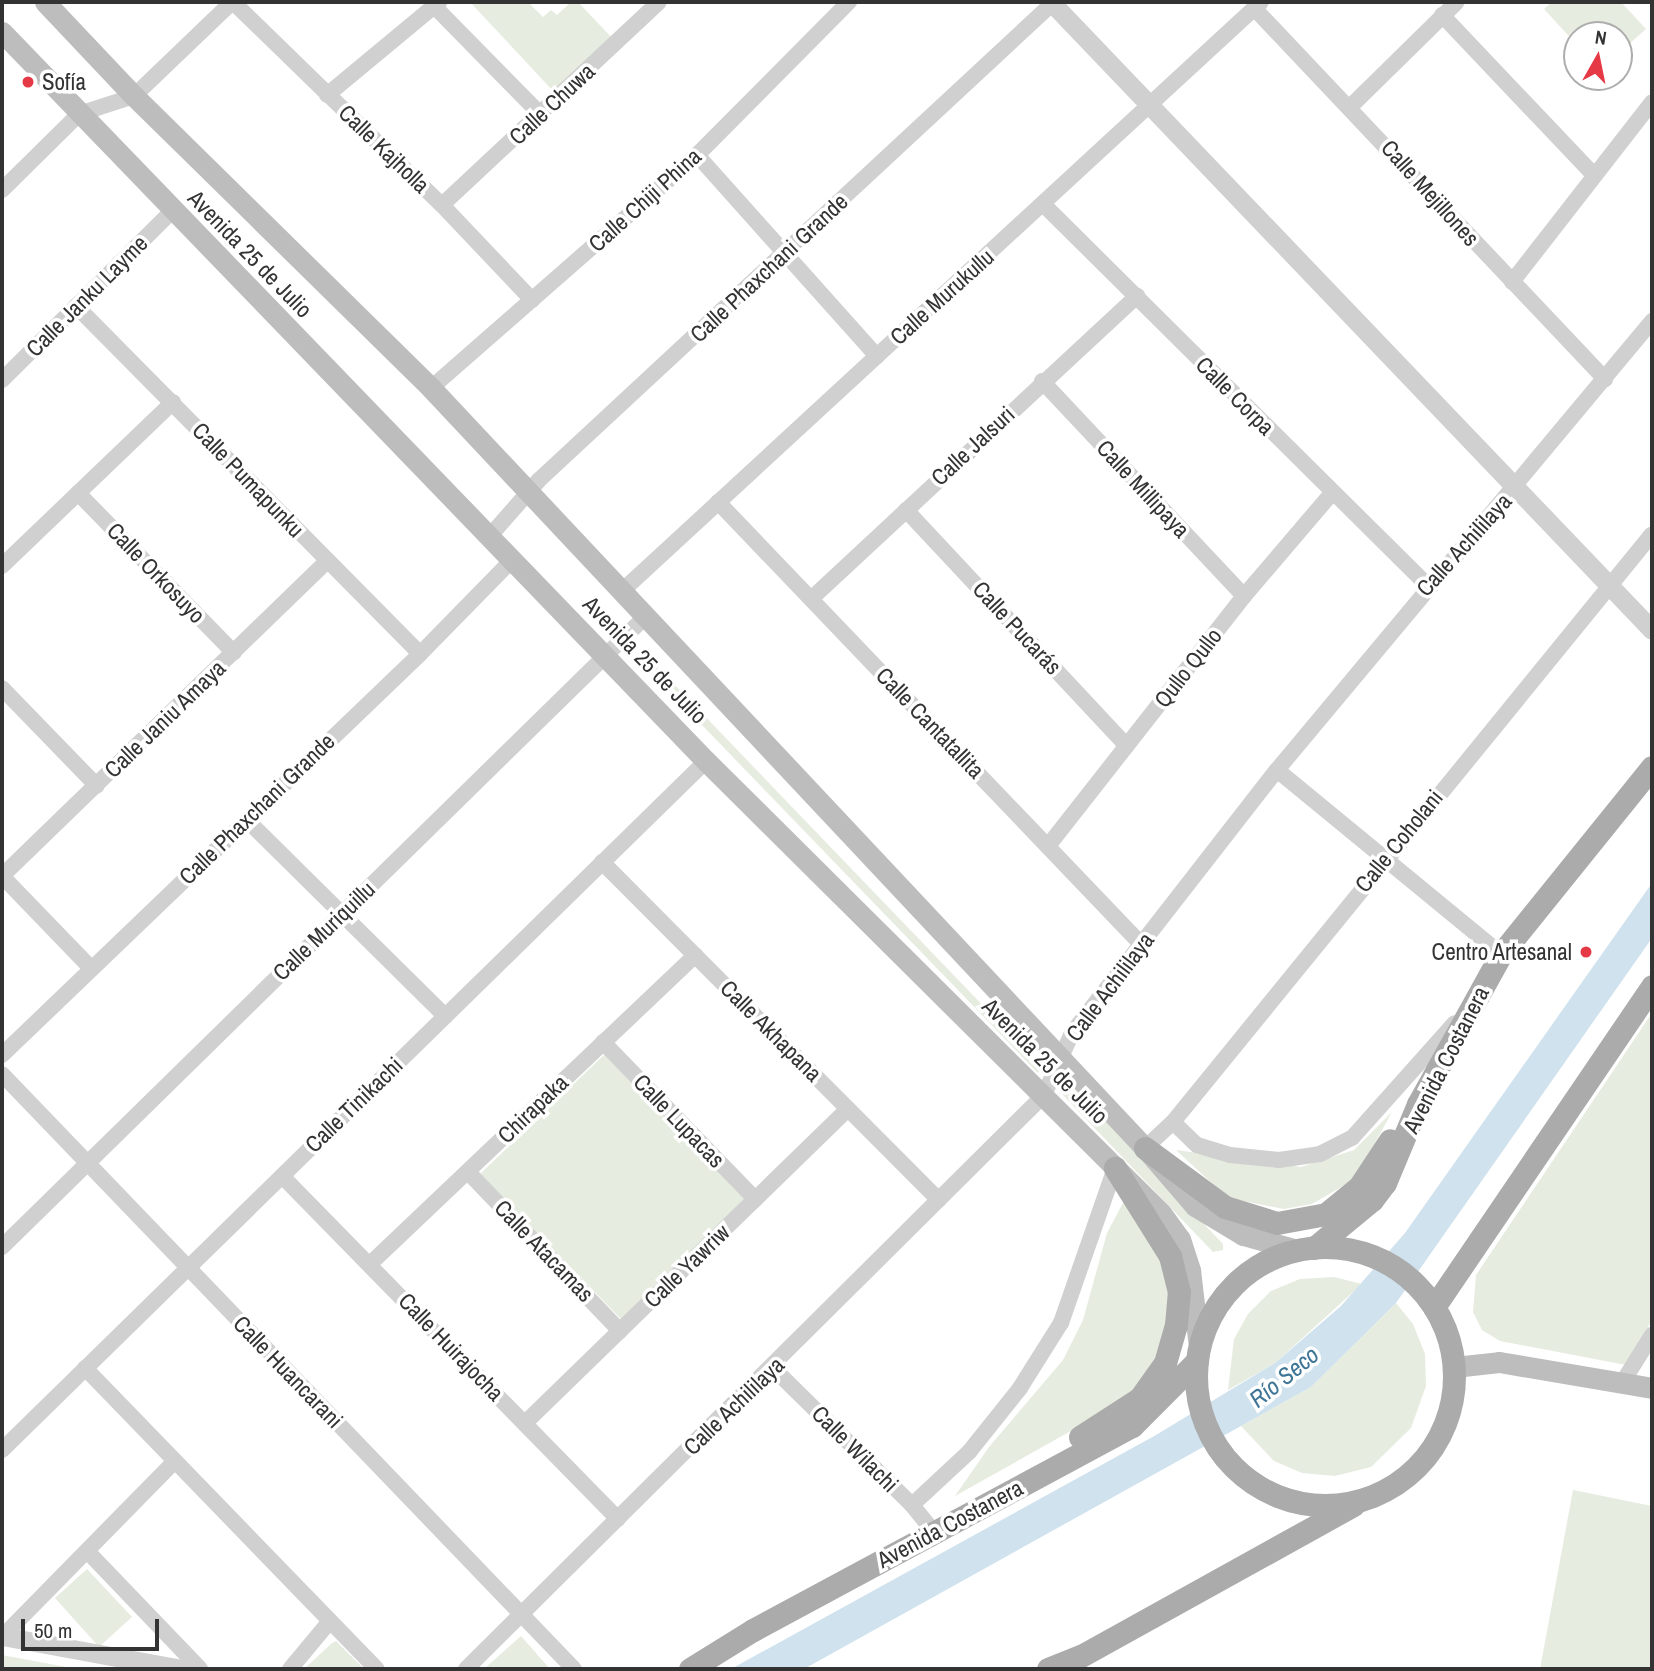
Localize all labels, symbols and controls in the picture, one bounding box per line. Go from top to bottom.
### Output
north arrow [1563,21,1633,91]
text: N [1593,24,1609,51]
street label: Calle Chuwa [503,57,601,151]
place label: Sofía [42,68,86,96]
marker: Sofía [20,74,36,90]
street label: Calle Kajholla [333,99,435,199]
street label: Calle Mejillones [1375,134,1485,252]
street label: Calle Chiji Phina [583,142,707,258]
street label: Avenida 25 de Julio [182,185,318,323]
street label: Calle Phaxchani Grande [684,188,854,348]
street label: Calle Janku Layme [21,230,153,362]
street label: Calle Murukullu [884,243,1000,351]
street label: Calle Corpa [1190,351,1280,441]
street label: Calle Jalsuri [926,401,1020,491]
street label: Calle Pumapunku [186,417,310,543]
street label: Calle Millipaya [1091,434,1195,544]
street label: Calle Achililaya [1410,487,1518,603]
street label: Calle Orkosuyo [101,517,211,629]
street label: Calle Pucarás [967,576,1067,680]
street label: Avenida 25 de Julio [577,591,713,729]
street label: Qullo Qullo [1148,623,1228,713]
street label: Calle Janiu Amaya [98,654,232,784]
street label: Calle Cantatallita [870,662,990,784]
street label: Calle Phaxchani Grande [174,728,340,890]
street label: Calle Coholani [1349,784,1449,898]
street label: Calle Muriquillu [267,876,381,986]
street label: Calle Achililaya [1060,927,1160,1047]
place label: Centro Artesanal [1430,938,1572,966]
marker: Centro Artesanal [1578,944,1594,960]
street label: Calle Akhapana [714,974,828,1088]
street label: Avenida Costanera [1397,982,1495,1138]
street label: Avenida 25 de Julio [976,992,1114,1130]
street label: Calle Tinikachi [299,1052,409,1158]
street label: Calle Lupacas [628,1068,730,1174]
street label: Chirapaka [492,1069,574,1149]
street label: Calle Atacamas [488,1194,600,1308]
street label: Calle Yawriw [638,1218,736,1314]
street label: Calle Huirajocha [393,1287,509,1407]
street label: Calle Huancarani [227,1310,349,1434]
water label: Río Seco [1243,1340,1325,1414]
street label: Calle Achililaya [678,1351,790,1461]
street label: Calle Wilachi [806,1400,904,1498]
street label: Avenida Costanera [872,1474,1028,1574]
scale bar [24,1604,163,1648]
text: 50 m [34,1616,72,1645]

